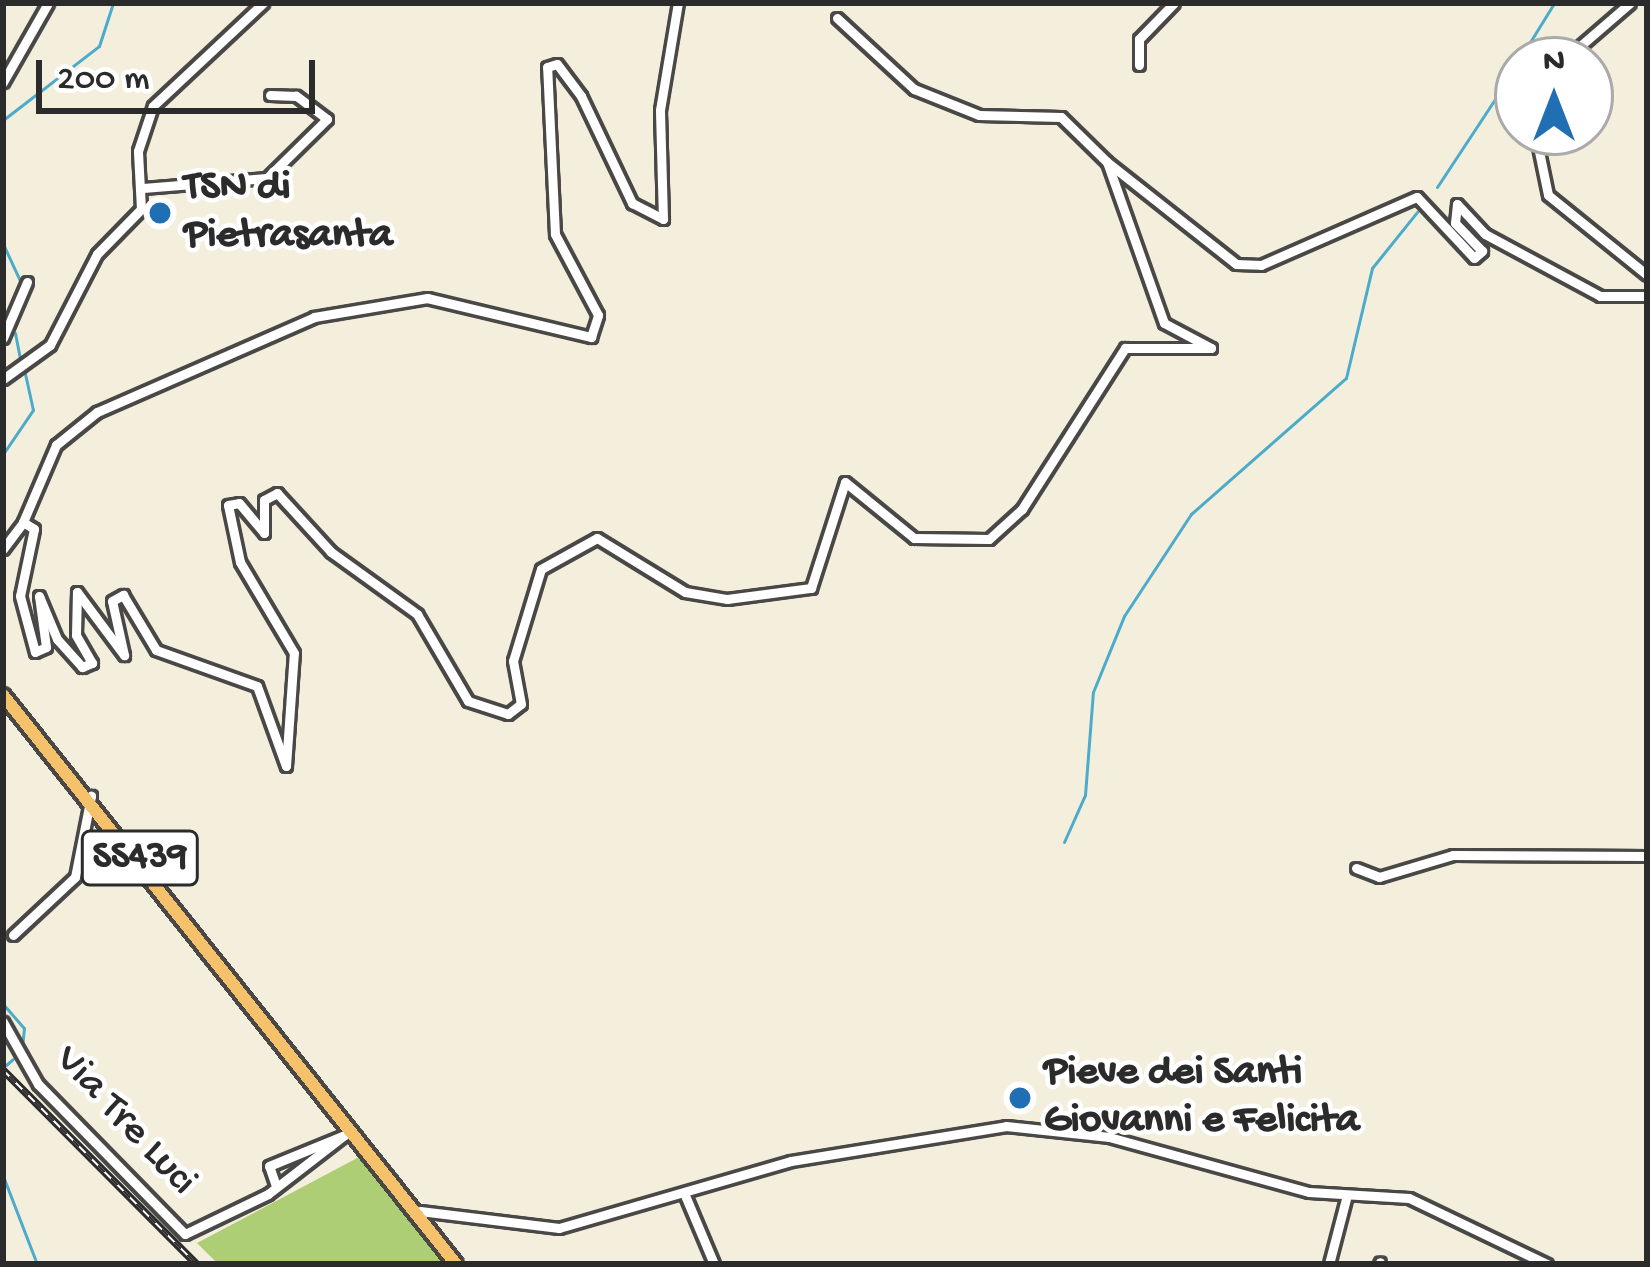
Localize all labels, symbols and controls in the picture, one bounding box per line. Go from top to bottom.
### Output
scale bar [42,36,321,110]
north arrow [1494,36,1614,156]
text: N [1543,44,1565,82]
text: 200 m [57,59,150,102]
place label: TSN di Pietrasanta [184,164,392,262]
marker: TSN di Pietrasanta [147,200,173,226]
road number: SS439 [80,825,200,891]
street label: Via Tre Luci [42,1036,206,1208]
place label: Pieve dei Santi Giovanni e Felicita [1044,1049,1359,1148]
marker: Pieve dei Santi Giovanni e Felicita [1007,1085,1033,1111]

